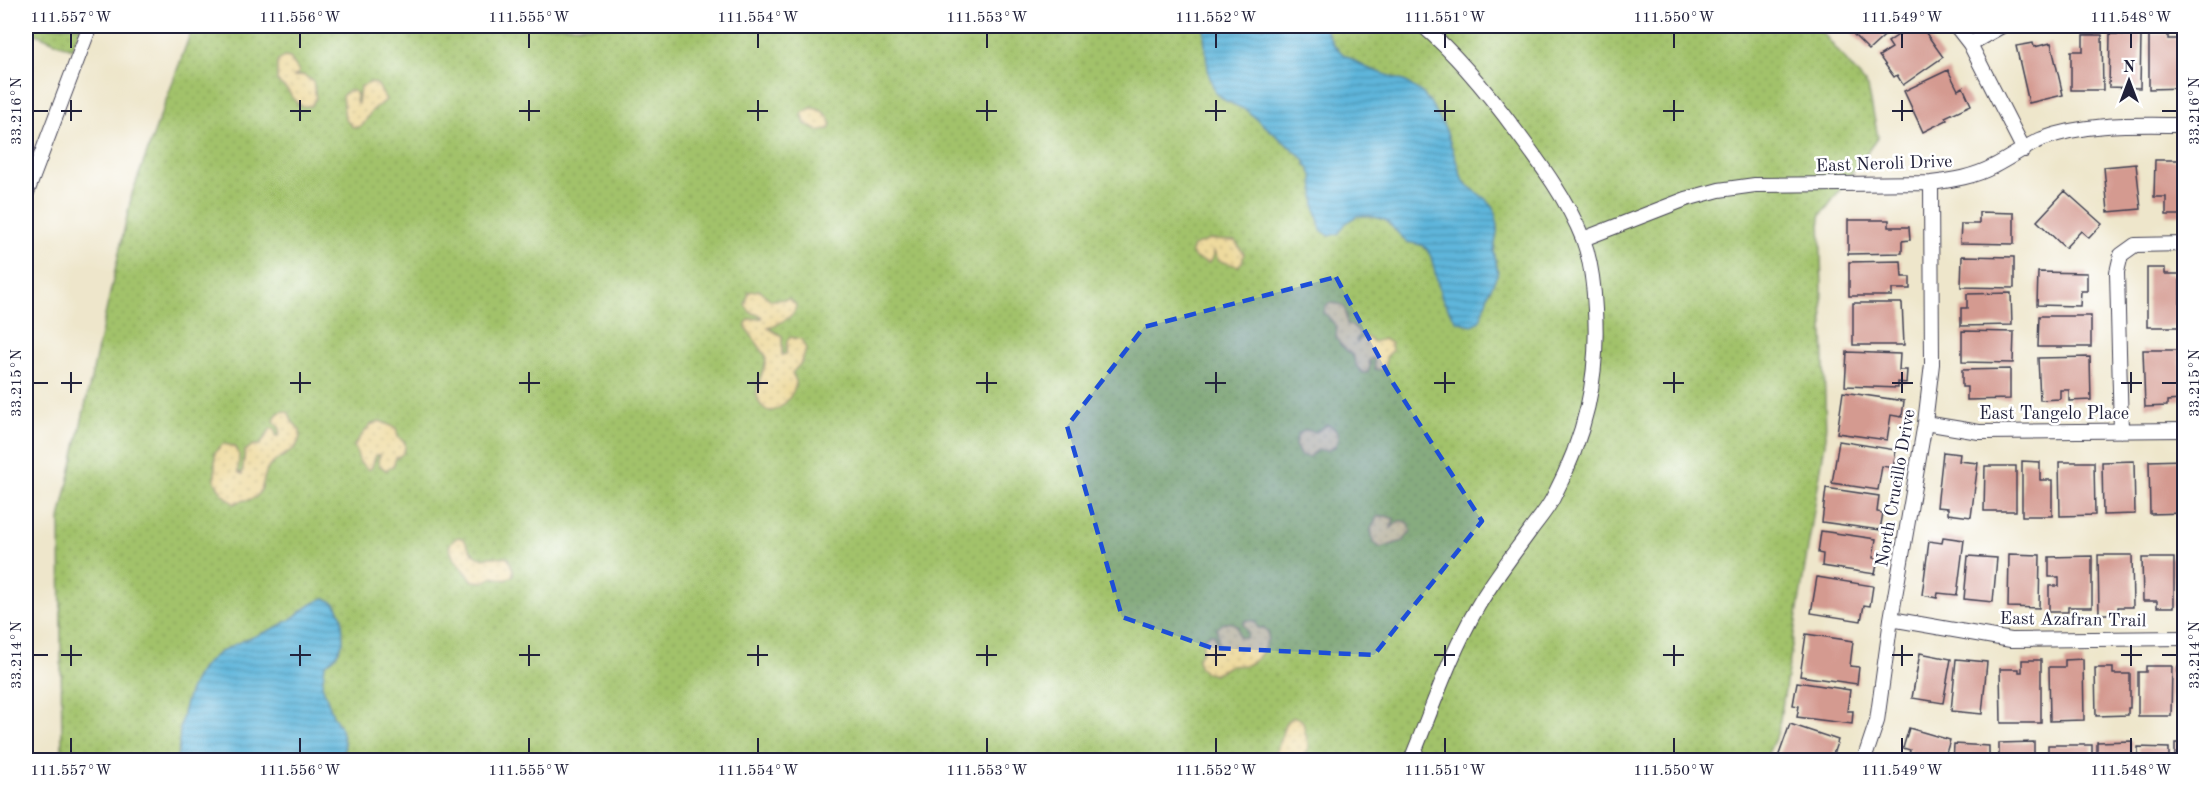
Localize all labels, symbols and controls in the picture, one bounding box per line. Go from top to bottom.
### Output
text: 111.557°W [30,11,112,26]
text: 111.556°W [259,11,341,26]
text: 111.555°W [488,11,570,26]
text: 111.554°W [717,11,799,26]
text: 111.553°W [946,11,1028,26]
text: 111.552°W [1175,11,1257,26]
text: 111.551°W [1404,11,1486,26]
text: 111.550°W [1633,11,1715,26]
text: 111.549°W [1861,11,1943,26]
text: 111.548°W [2090,11,2172,26]
north arrow [2099,51,2159,111]
text: N [2123,60,2136,76]
text: 33.216°N [10,77,25,145]
text: 33.216°N [2188,77,2203,145]
street label: East Neroli Drive [1815,153,1953,175]
text: 33.215°N [10,349,25,417]
text: 33.215°N [2188,349,2203,417]
street label: East Tangelo Place [1979,405,2129,423]
street label: North Crucillo Drive [1873,408,1919,569]
street label: East Azafran Trail [1999,610,2147,630]
text: 33.214°N [10,621,25,689]
text: 33.214°N [2188,621,2203,689]
text: 111.557°W [30,764,112,779]
text: 111.556°W [259,764,341,779]
text: 111.555°W [488,764,570,779]
text: 111.554°W [717,764,799,779]
text: 111.553°W [946,764,1028,779]
text: 111.552°W [1175,764,1257,779]
text: 111.551°W [1404,764,1486,779]
text: 111.550°W [1633,764,1715,779]
text: 111.549°W [1861,764,1943,779]
text: 111.548°W [2090,764,2172,779]

